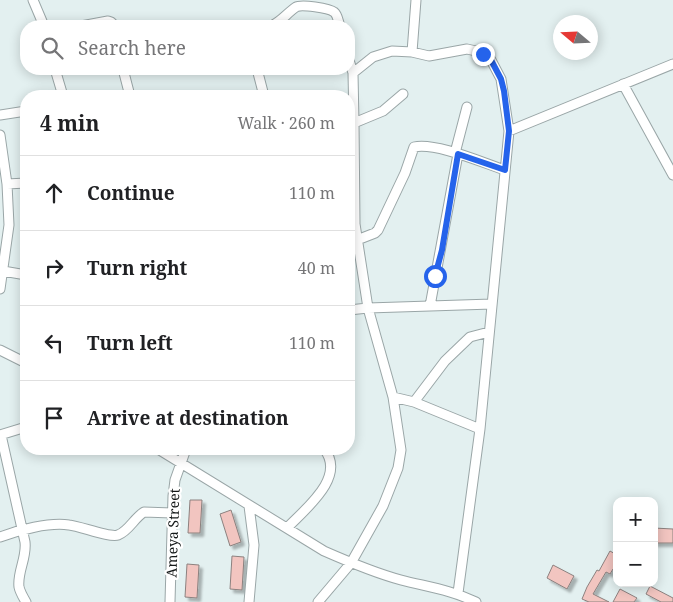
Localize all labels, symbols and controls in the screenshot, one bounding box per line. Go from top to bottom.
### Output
north arrow [553,15,598,60]
search box [20,20,355,75]
icon: search [38,34,66,62]
text: Search here [78,35,186,61]
route end [472,43,495,66]
text: 4 min [40,109,99,137]
text: Walk · 260 m [238,112,335,134]
icon: ahead [40,179,68,207]
text: Continue [87,180,175,206]
text: 110 m [289,182,335,204]
icon: right [40,254,68,282]
text: Turn right [87,255,187,281]
text: 40 m [298,257,335,279]
route start [424,265,447,288]
icon: left [40,329,68,357]
text: Turn left [87,330,173,356]
text: 110 m [289,332,335,354]
icon: arrive [40,404,68,432]
text: Arrive at destination [87,405,289,431]
street label: Ameya Street [161,488,184,578]
map controls [613,497,658,587]
button: + [613,497,658,542]
button: − [613,542,658,587]

